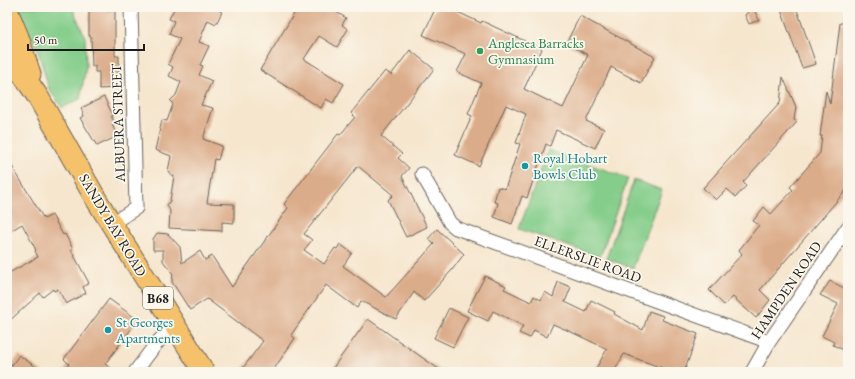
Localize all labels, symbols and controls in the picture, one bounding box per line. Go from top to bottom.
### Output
scale bar [28,26,144,52]
text: 50 m [34,32,58,48]
place label: Anglesea Barracks Gymnasium [487,34,584,68]
marker: Anglesea Barracks Gymnasium [475,46,485,56]
street label: ALBUERA STREET [107,63,129,183]
place label: Royal Hobart Bowls Club [533,149,608,183]
marker: Royal Hobart Bowls Club [520,161,530,171]
street label: SANDY BAY ROAD [75,170,151,280]
street label: ELLERSLIE ROAD [532,231,644,287]
street label: HAMPDEN ROAD [747,237,826,342]
road number: B68 [143,287,173,309]
place label: St Georges Apartments [115,313,180,347]
marker: St Georges Apartments [103,325,113,335]

